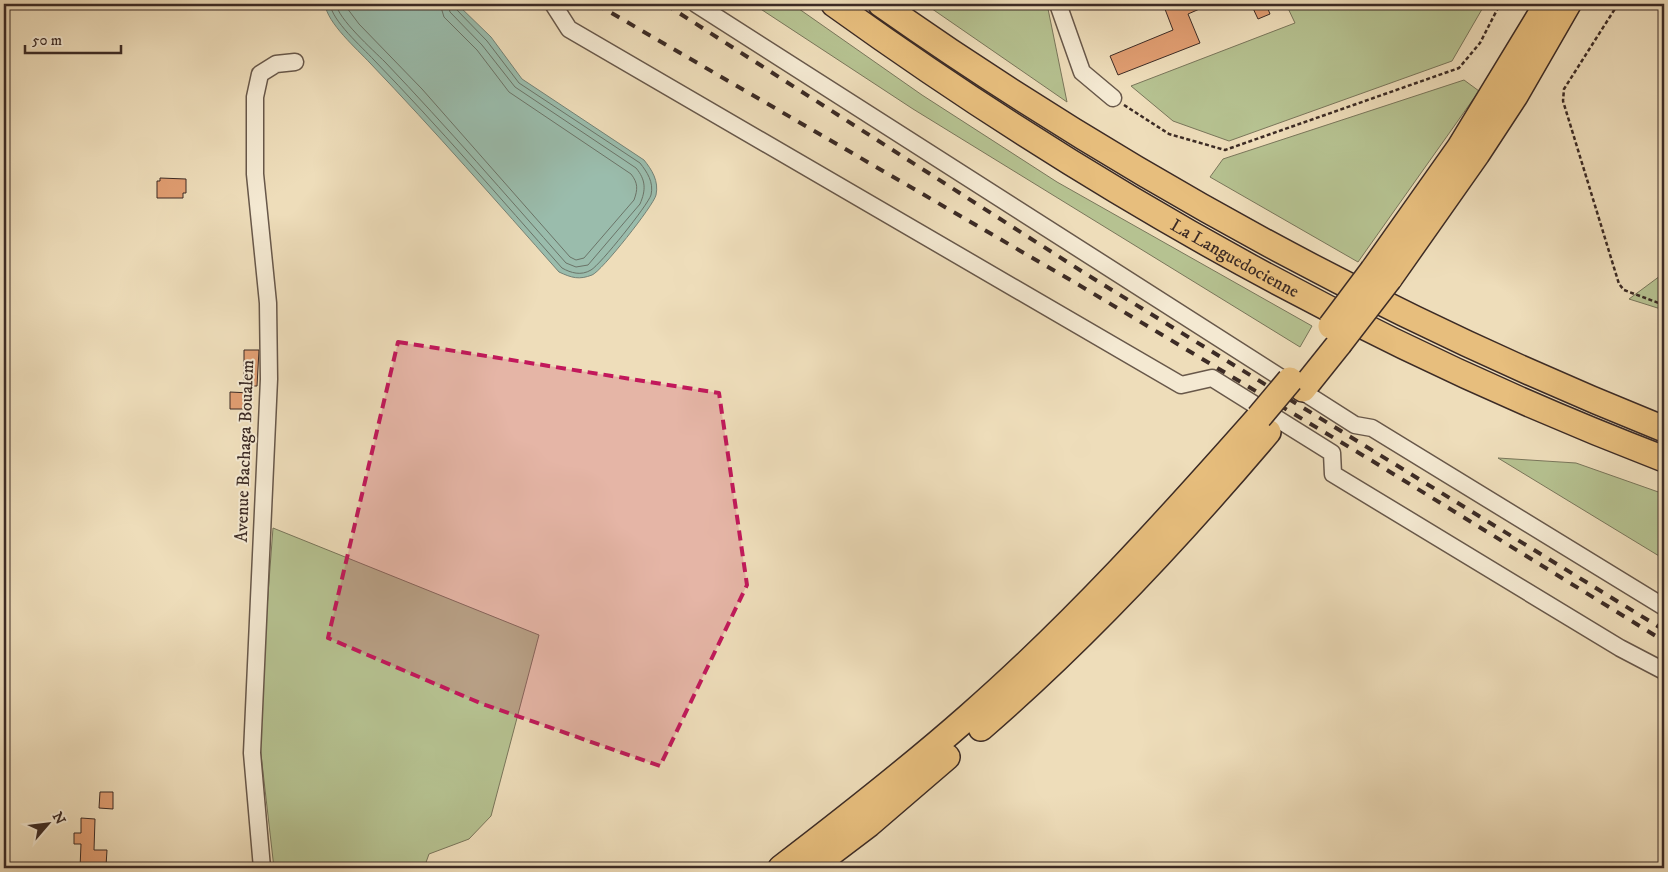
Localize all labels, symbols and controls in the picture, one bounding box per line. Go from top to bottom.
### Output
scale bar [25,22,121,54]
text: 50 m [32,31,62,50]
street label: La Languedocienne [1166,215,1302,303]
street label: Avenue Bachaga Boualem [231,359,259,543]
north arrow [22,800,72,850]
text: N [48,809,69,828]

